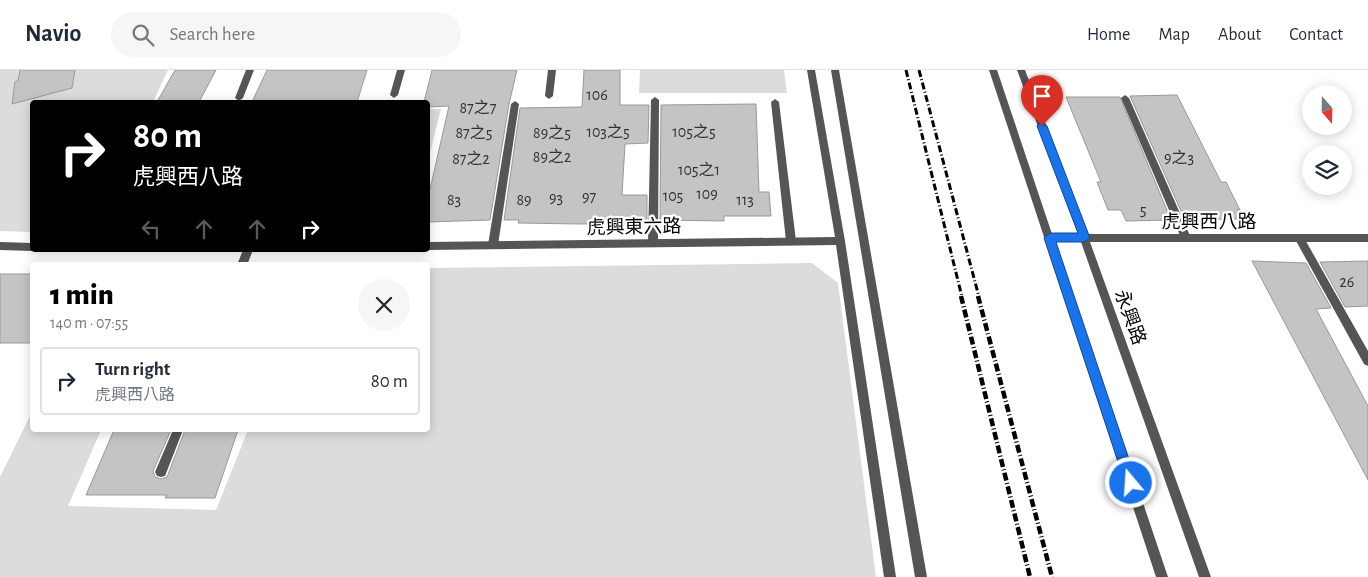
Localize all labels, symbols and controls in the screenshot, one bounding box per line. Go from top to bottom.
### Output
search box [111,12,461,57]
icon: search [129,21,157,49]
text: Navio [25,22,81,46]
text: Search here [169,25,255,44]
text: Home [1087,26,1130,44]
text: Map [1158,26,1190,44]
text: About [1218,26,1261,44]
text: Contact [1289,26,1343,44]
pin [1021,75,1063,126]
icon: arrive [1028,82,1056,110]
north arrow [1302,85,1352,135]
map controls [1302,85,1352,195]
house number: 106 [586,87,608,103]
house number: 87之7 [460,99,497,116]
text: 80 m [133,119,202,154]
icon: right [50,120,115,185]
house number: 103之5 [586,123,630,140]
house number: 105之5 [672,123,716,140]
house number: 87之5 [456,124,492,141]
house number: 89之5 [533,124,571,141]
button: layers [1302,145,1352,195]
house number: 89之2 [533,148,571,165]
house number: 9之3 [1164,149,1194,166]
house number: 87之2 [452,150,490,167]
house number: 105之1 [678,161,720,178]
text: 虎興西八路 [133,166,243,188]
house number: 109 [696,186,718,202]
house number: 105 [663,188,683,204]
house number: 97 [582,189,596,205]
house number: 93 [549,190,563,206]
house number: 83 [447,192,461,208]
house number: 89 [516,192,532,208]
house number: 113 [736,192,754,208]
house number: 5 [1140,202,1146,218]
street label: 虎興西八路 [1161,212,1257,232]
icon: left [137,215,165,243]
icon: ahead [190,215,218,243]
icon: ahead [243,215,271,243]
icon: right [296,215,324,243]
street label: 虎興東六路 [586,216,682,238]
house number: 26 [1340,274,1354,290]
button: close [358,279,410,331]
text: 1 min [50,280,114,310]
street label: 永興路 [1111,287,1149,348]
text: 140 m · 07:55 [50,315,128,331]
text: Turn right [95,360,170,379]
icon: right [52,367,80,395]
text: 80 m [371,372,408,391]
text: 虎興西八路 [95,387,175,403]
position arrow [1104,456,1156,508]

